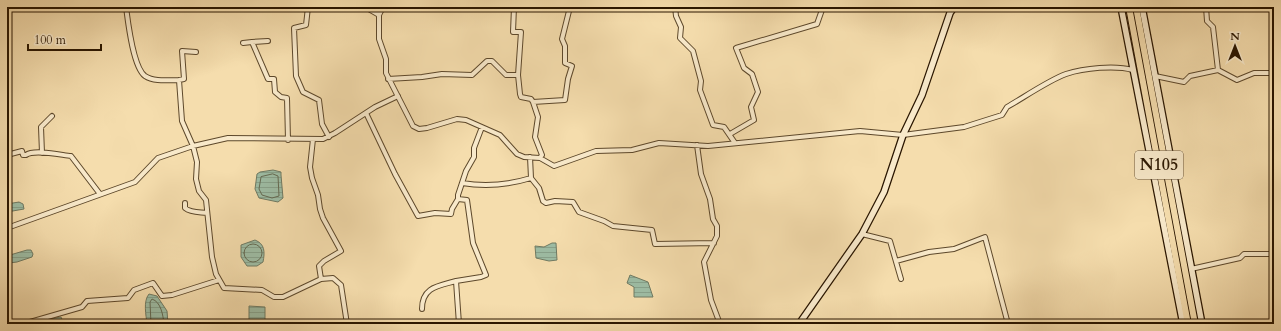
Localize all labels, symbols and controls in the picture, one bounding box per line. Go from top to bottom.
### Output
scale bar [28,26,101,52]
north arrow [1215,26,1255,66]
text: N [1230,29,1240,44]
text: 100 m [34,32,67,48]
road number: N105 [1135,151,1183,179]

